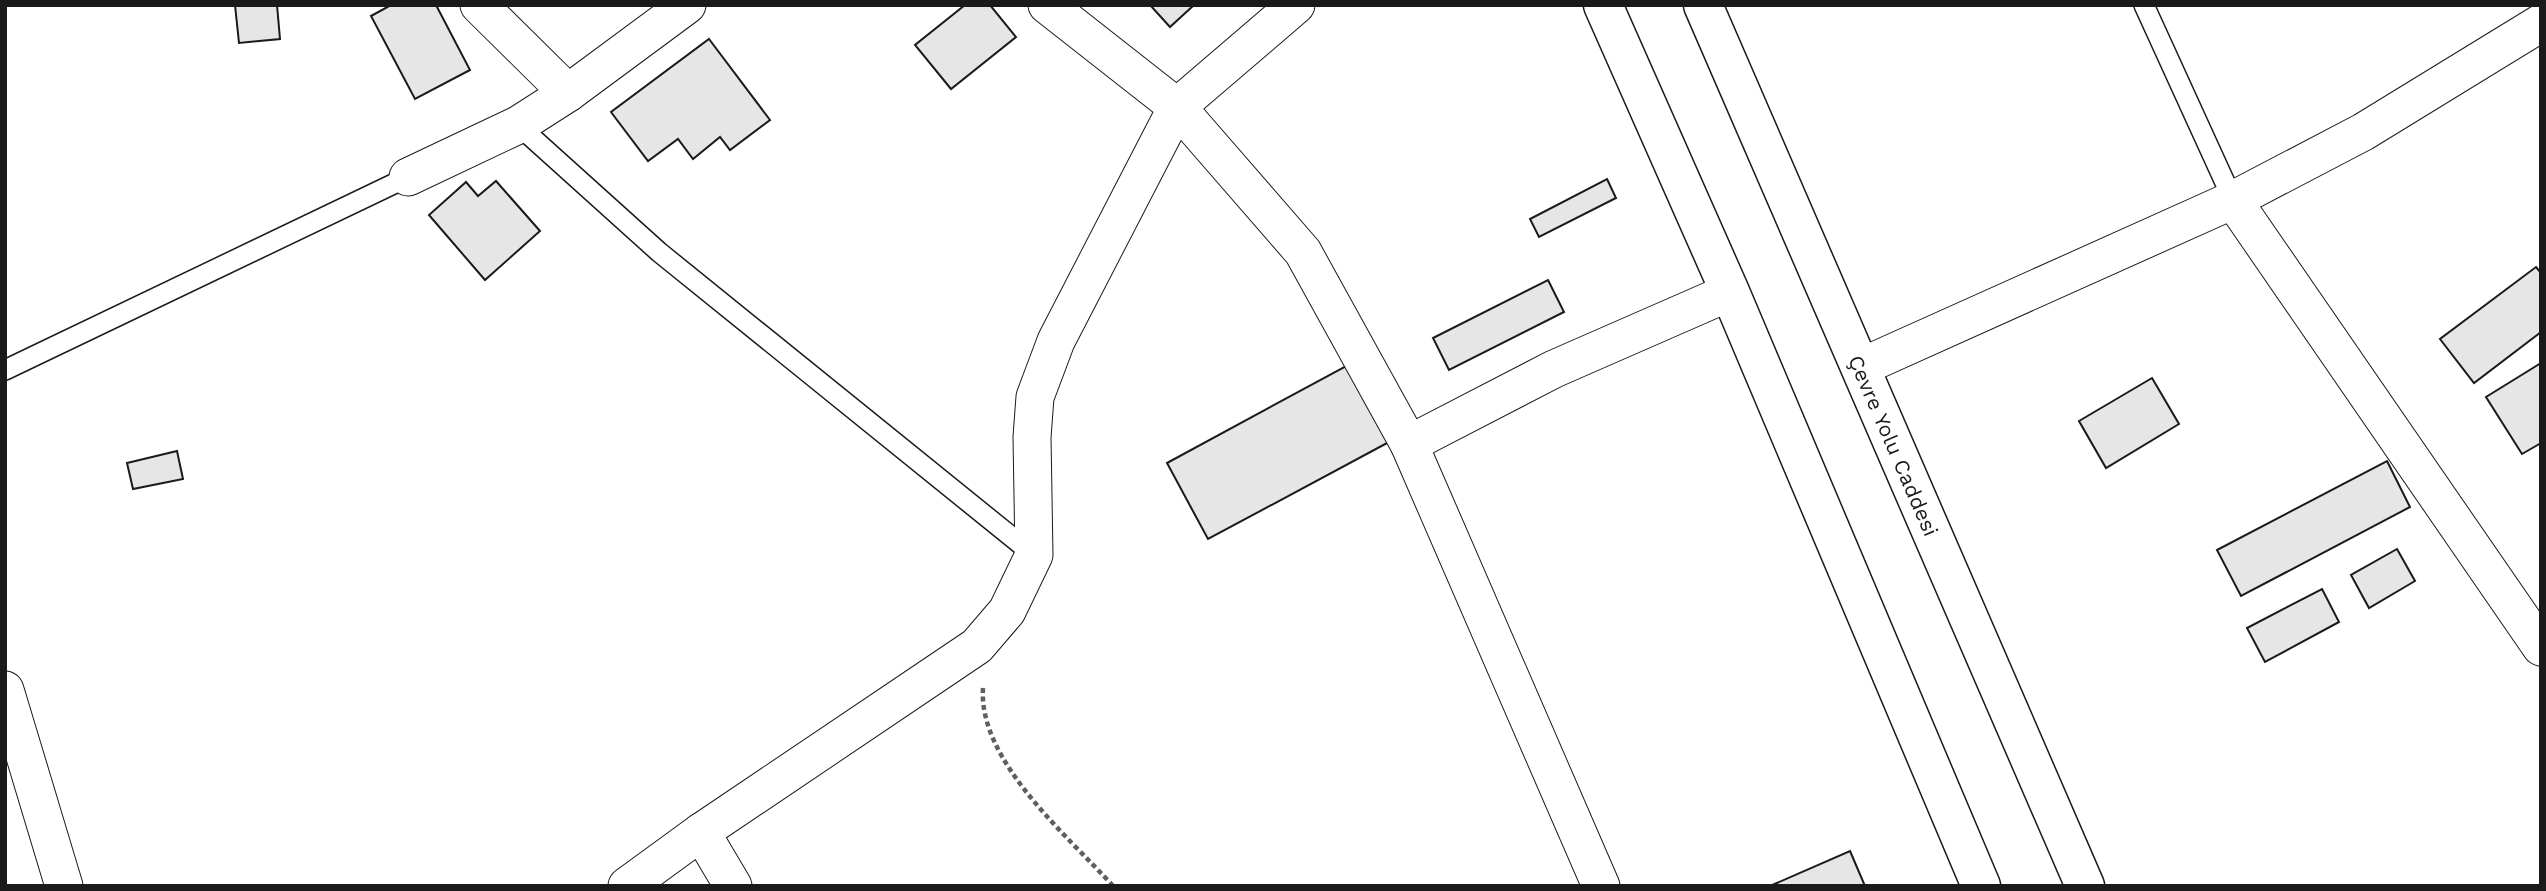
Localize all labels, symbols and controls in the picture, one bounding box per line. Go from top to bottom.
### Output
street label: Çevre Yolu Caddesi [1844,351,1944,540]

